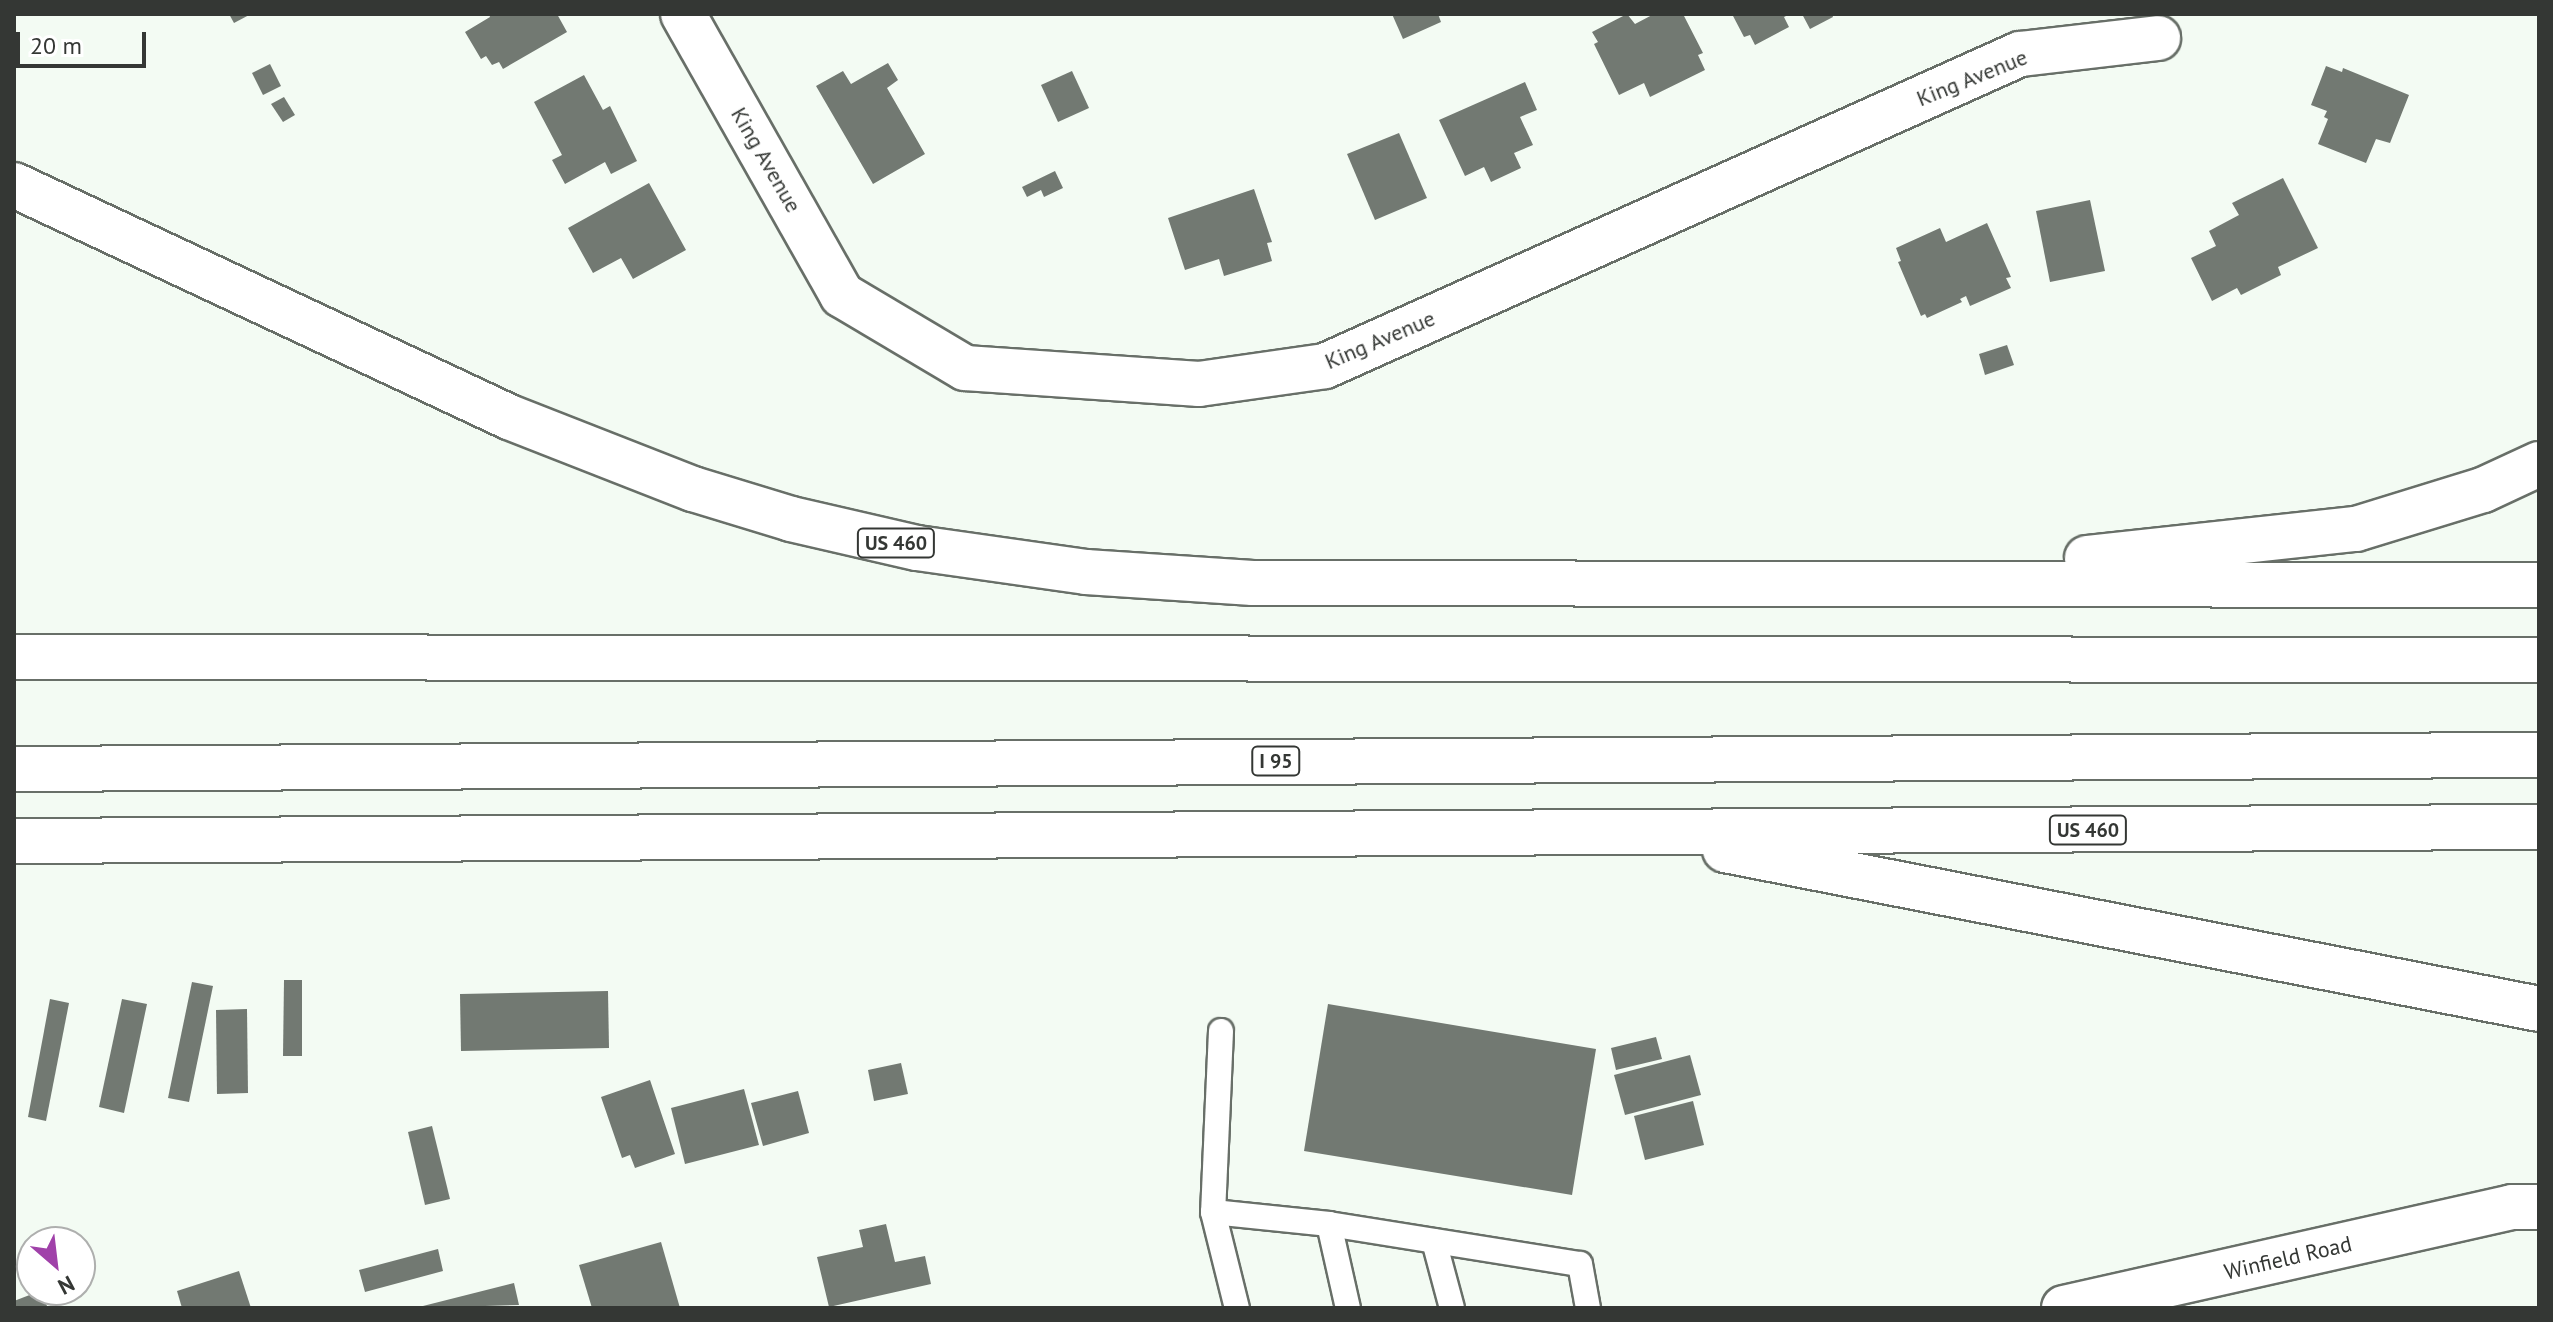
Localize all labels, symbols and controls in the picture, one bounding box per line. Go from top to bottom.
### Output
scale bar [20,16,150,66]
text: 20 m [30,30,82,61]
street label: King Avenue [1912,44,2032,112]
street label: King Avenue [725,102,807,218]
street label: King Avenue [1321,305,1439,375]
road number: US 460 [856,527,936,559]
road number: I 95 [1250,745,1302,777]
road number: US 460 [2048,814,2128,846]
north arrow [16,1226,96,1306]
street label: Winfield Road [2222,1231,2354,1285]
text: N [53,1270,79,1301]

